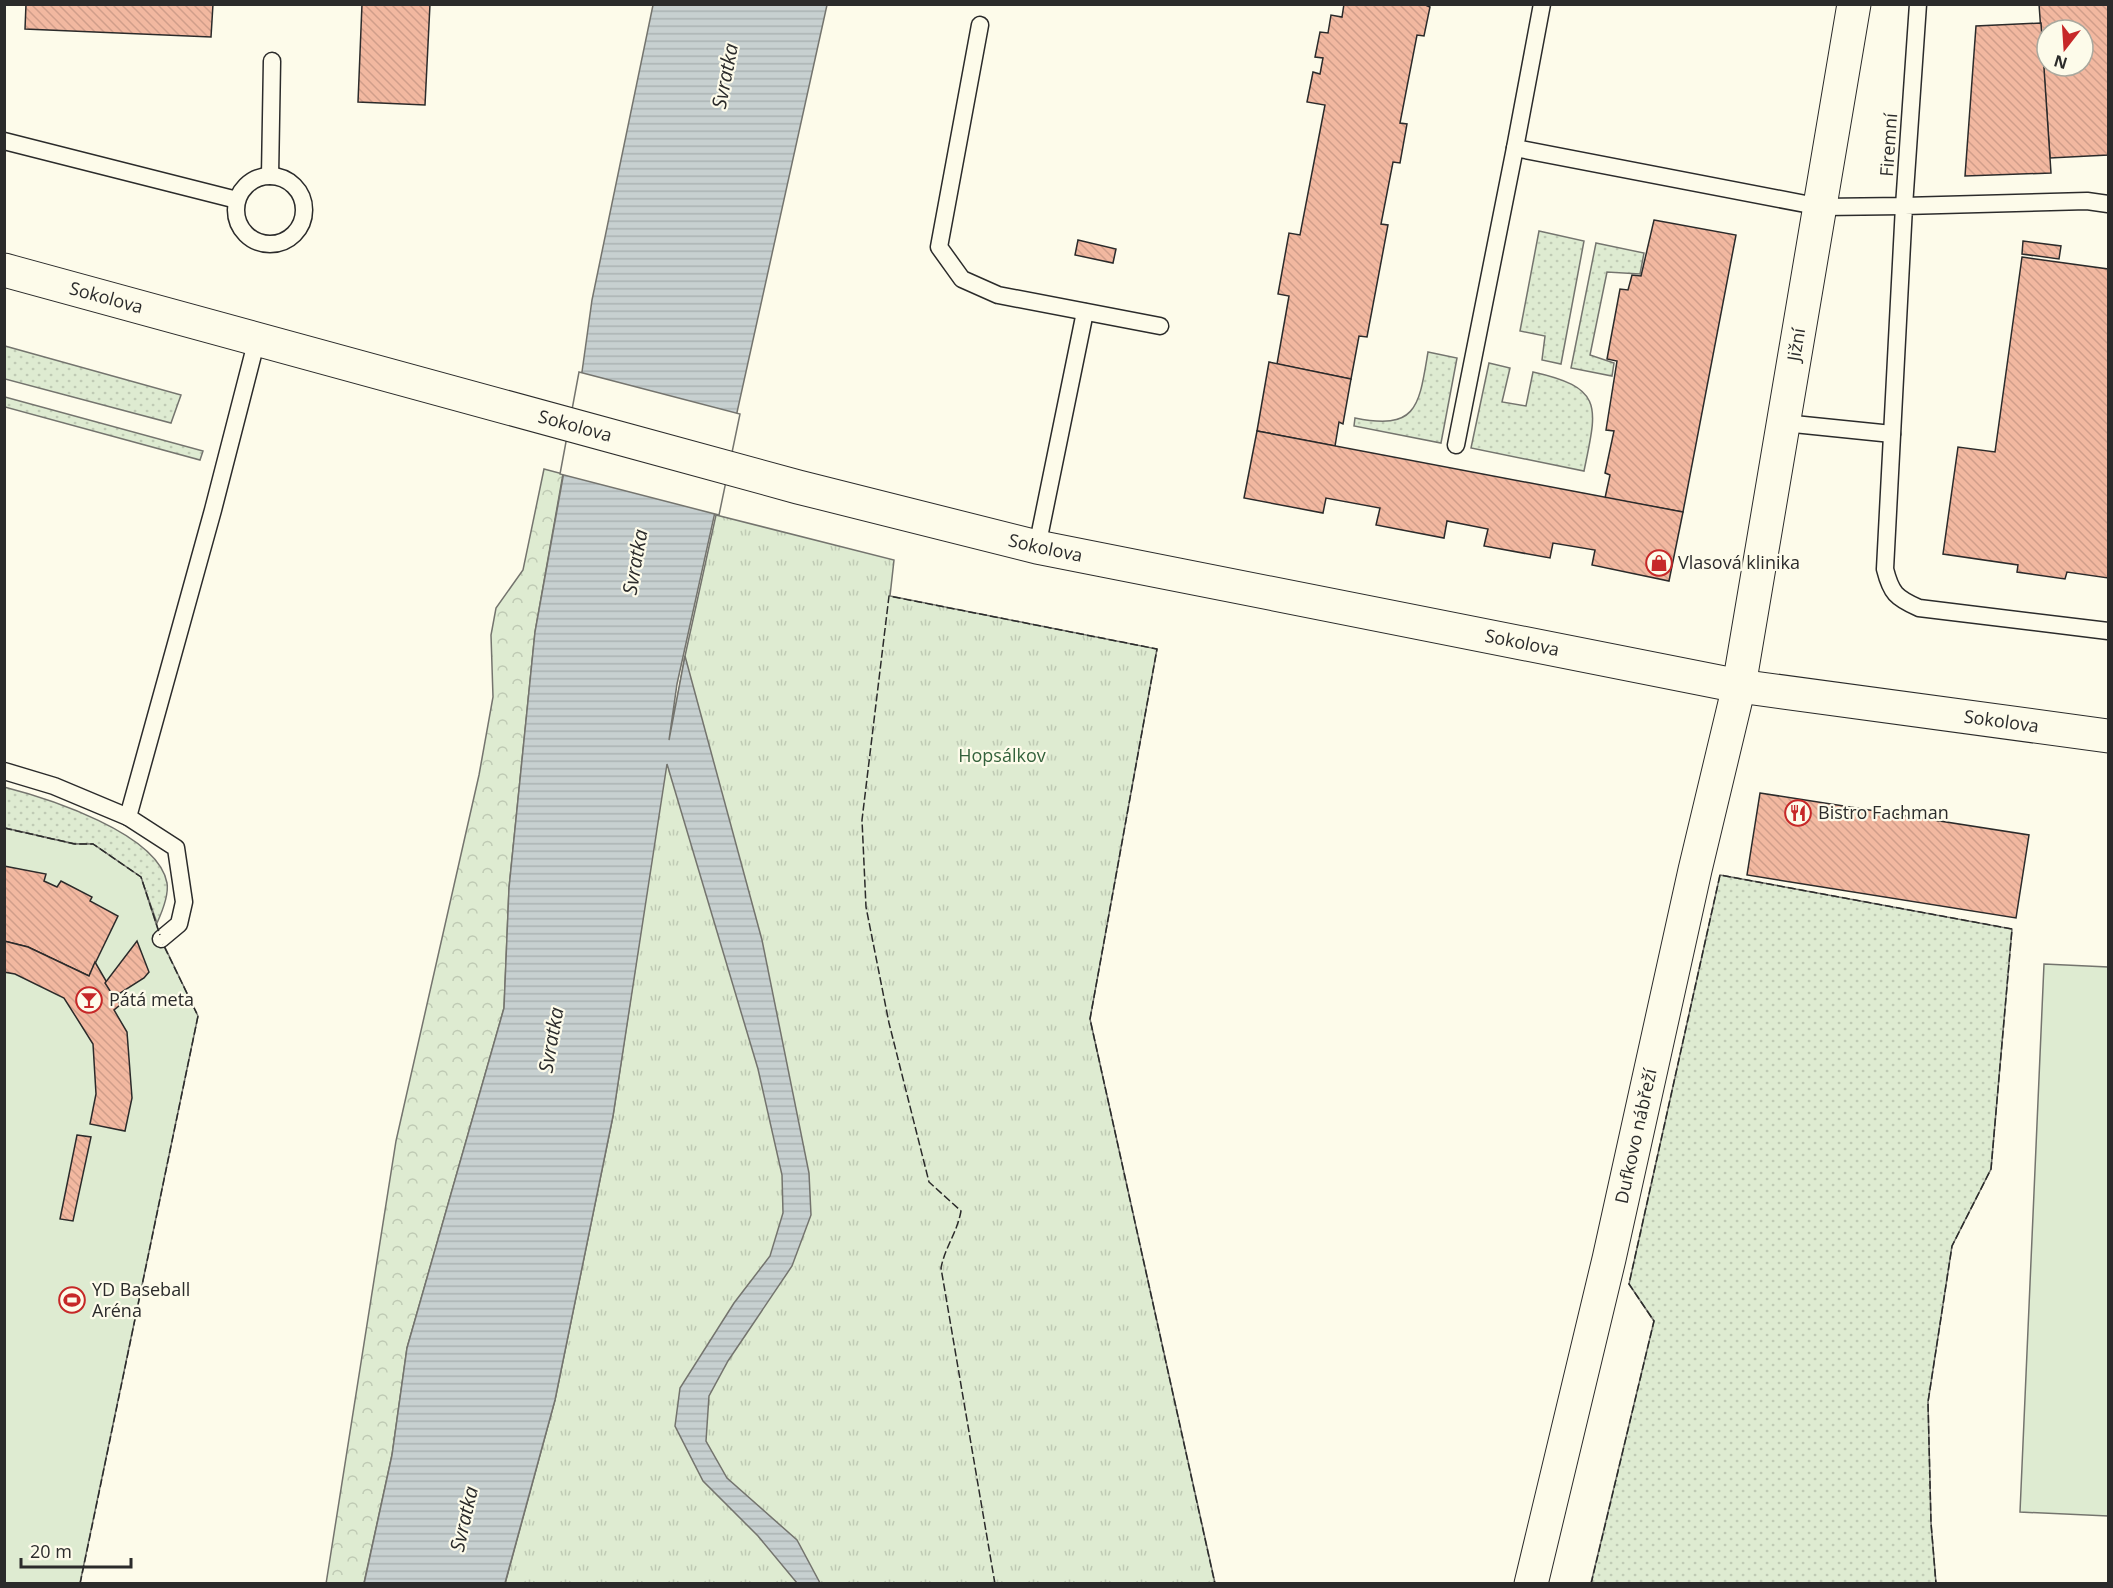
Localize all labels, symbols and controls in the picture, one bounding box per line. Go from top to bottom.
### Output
north arrow [2035,18,2095,78]
water label: Svratka [705,41,744,111]
text: N [2051,50,2070,75]
street label: Firemní [1874,112,1902,177]
street label: Sokolova [67,275,146,318]
street label: Jižní [1781,326,1810,365]
street label: Sokolova [536,404,615,447]
water label: Svratka [615,527,654,597]
street label: Sokolova [1006,527,1085,567]
shop icon: Vlasová klinika [1644,548,1674,578]
place label: Vlasová klinika [1678,550,1800,574]
street label: Sokolova [1483,623,1562,661]
street label: Sokolova [1963,704,2041,738]
park label: Hopsálkov [958,743,1046,767]
restaurant icon: Bistro Fachman [1783,798,1813,828]
place label: Bistro Fachman [1818,800,1949,824]
bar icon: Pátá meta [74,985,104,1015]
place label: Pátá meta [109,987,194,1011]
water label: Svratka [531,1005,570,1075]
street label: Dufkovo nábřeží [1609,1066,1662,1206]
place label: YD Baseball Aréna [92,1277,190,1322]
sports icon: YD Baseball Aréna [57,1285,87,1315]
water label: Svratka [443,1484,484,1554]
scale bar [21,1531,130,1569]
text: 20 m [30,1539,72,1563]

